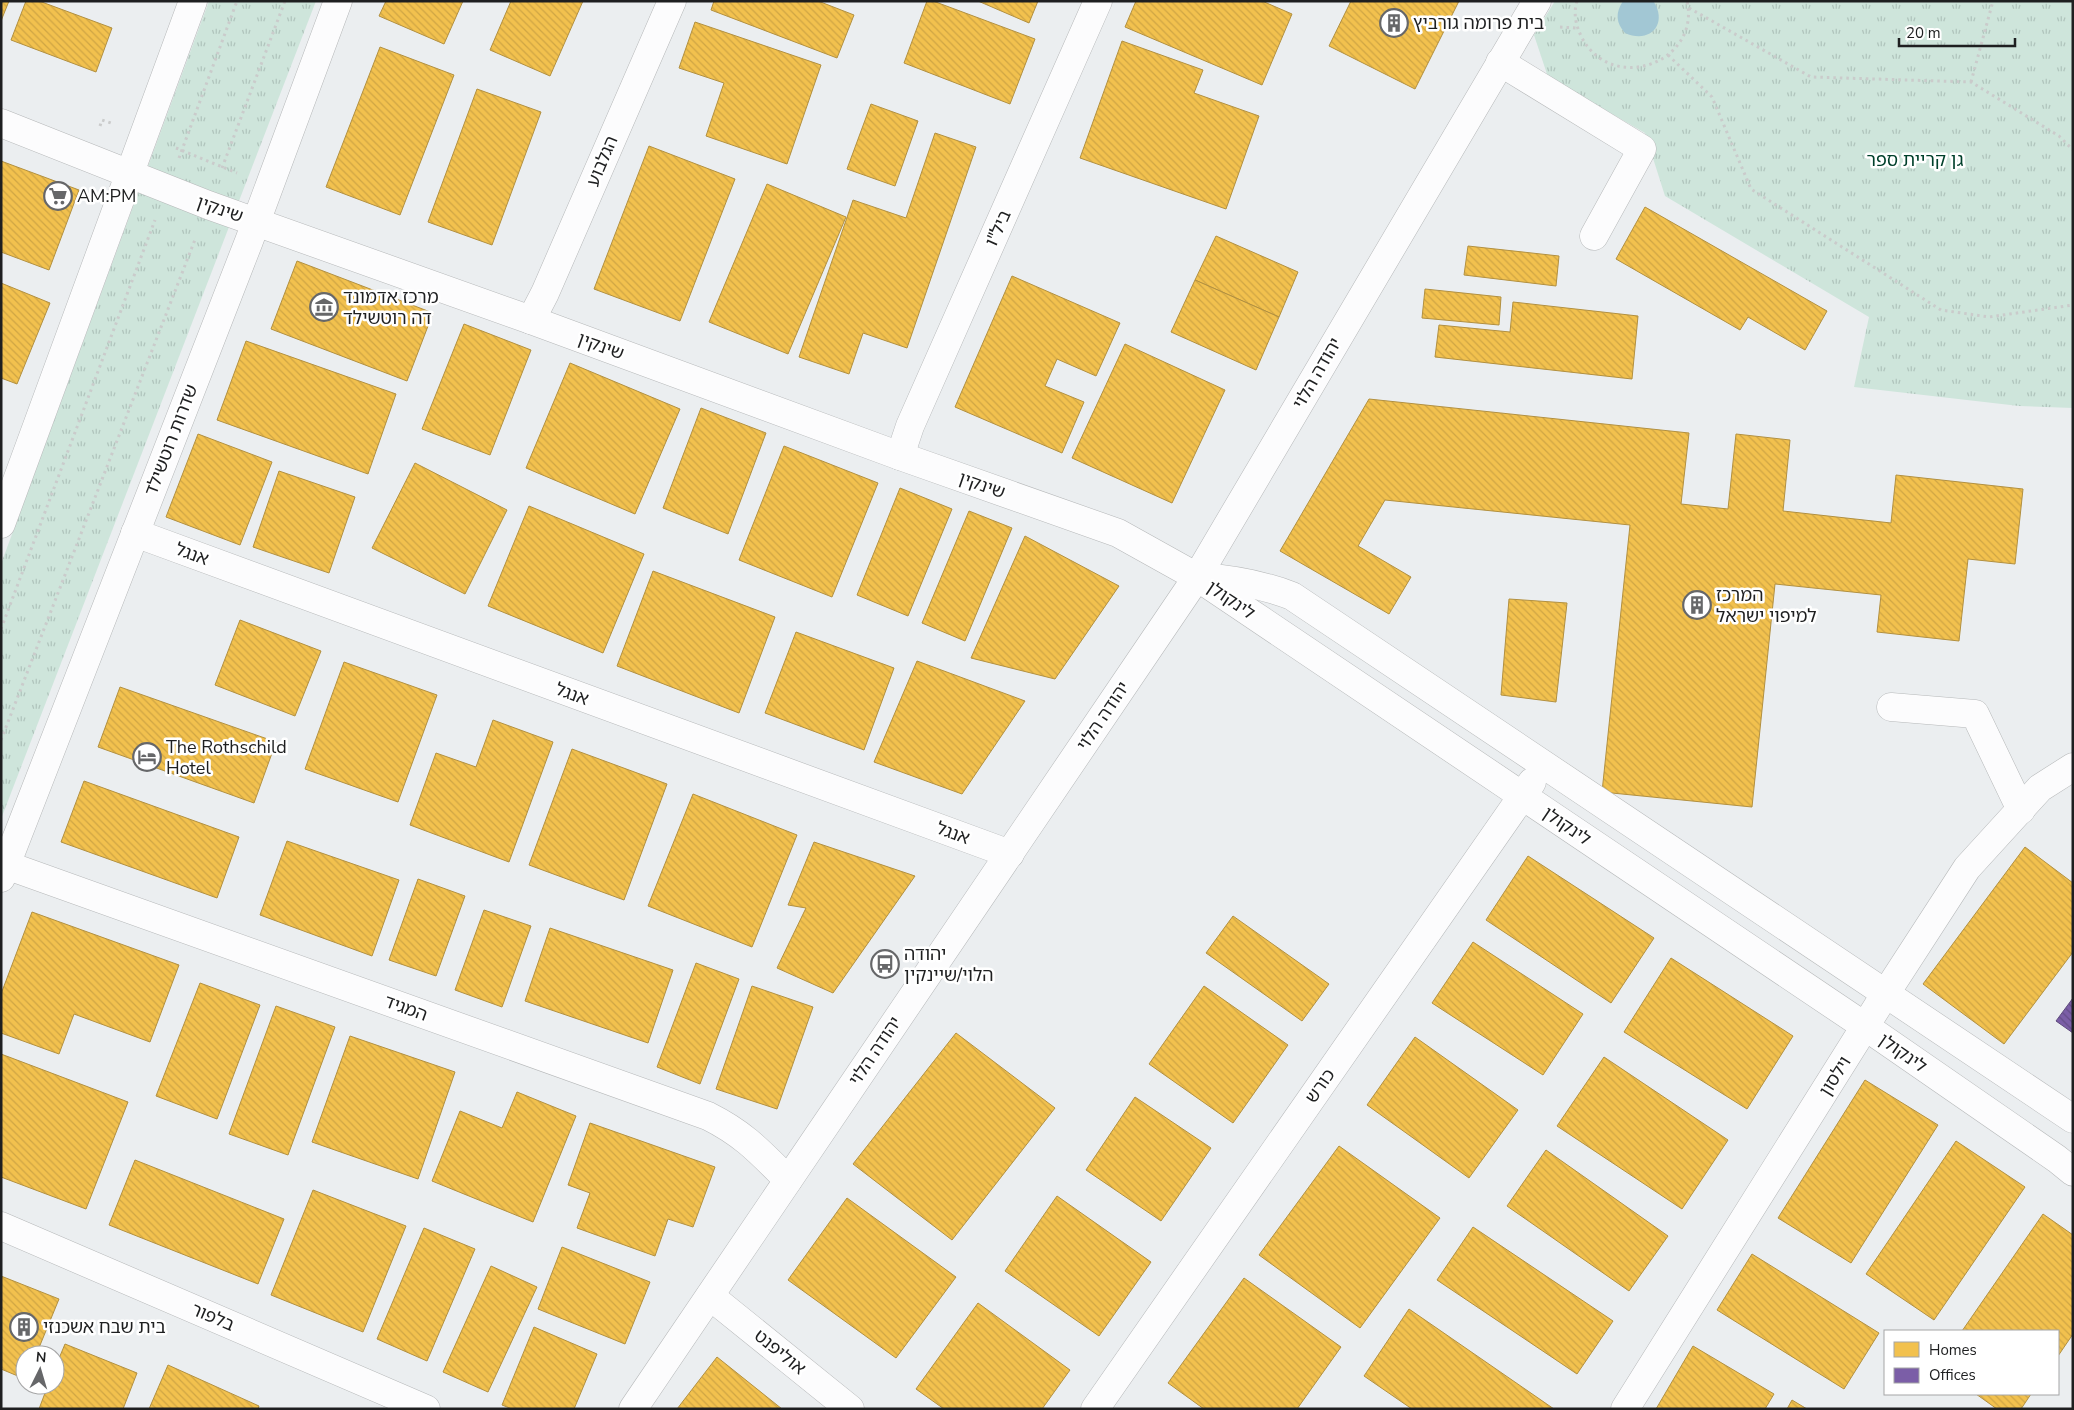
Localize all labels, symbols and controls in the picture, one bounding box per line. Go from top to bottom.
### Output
building icon: בית פרומה גורביץ [1379,8,1409,38]
place label: בית פרומה גורביץ [1413,11,1544,35]
scale bar [1899,15,2015,47]
text: 20 m [1906,23,1941,43]
street label: הגלבוע [581,132,623,190]
park label: גן קריית ספר [1867,148,1964,172]
supermarket icon: AM:PM [43,181,73,211]
place label: AM:PM [77,184,136,208]
street label: שינקין [193,190,247,228]
street label: ביל"ו [979,206,1017,250]
place label: מרכז אדמונד דה רוטשילד [343,285,439,330]
museum icon: מרכז אדמונד דה רוטשילד [309,292,339,322]
street label: שינקין [574,327,628,365]
street label: יהודה הלוי [1287,333,1347,413]
street label: שדרות רוטשילד [139,381,203,499]
street label: שינקין [955,466,1009,504]
street label: אנגל [172,537,212,571]
street label: לינקולן [1202,575,1260,625]
place label: המרכז למיפוי ישראל [1716,583,1817,628]
building icon: המרכז למיפוי ישראל [1682,590,1712,620]
street label: אנגל [552,677,592,711]
street label: יהודה הלוי [1071,677,1135,755]
place label: The Rothschild Hotel [166,735,287,780]
hotel icon: The Rothschild Hotel [132,742,162,772]
street label: לינקולן [1538,801,1596,851]
street label: אנגל [933,816,973,850]
place label: יהודה הלוי/שיינקין [904,942,994,987]
bus stop icon: יהודה הלוי/שיינקין [870,949,900,979]
street label: המגיד [381,989,431,1027]
street label: יהודה הלוי [843,1012,907,1090]
street label: לינקולן [1874,1028,1932,1078]
street label: וילסון [1814,1052,1856,1100]
street label: כורש [1300,1064,1340,1108]
street label: בלפור [188,1297,238,1337]
building icon: בית שבח אשכנזי [9,1312,39,1342]
place label: בית שבח אשכנזי [43,1315,166,1339]
street label: אוליפנט [749,1324,811,1380]
legend [1884,1330,2059,1395]
text: Homes [1929,1340,1977,1360]
north arrow [15,1345,65,1395]
text: N [35,1348,47,1367]
text: Offices [1929,1365,1976,1385]

